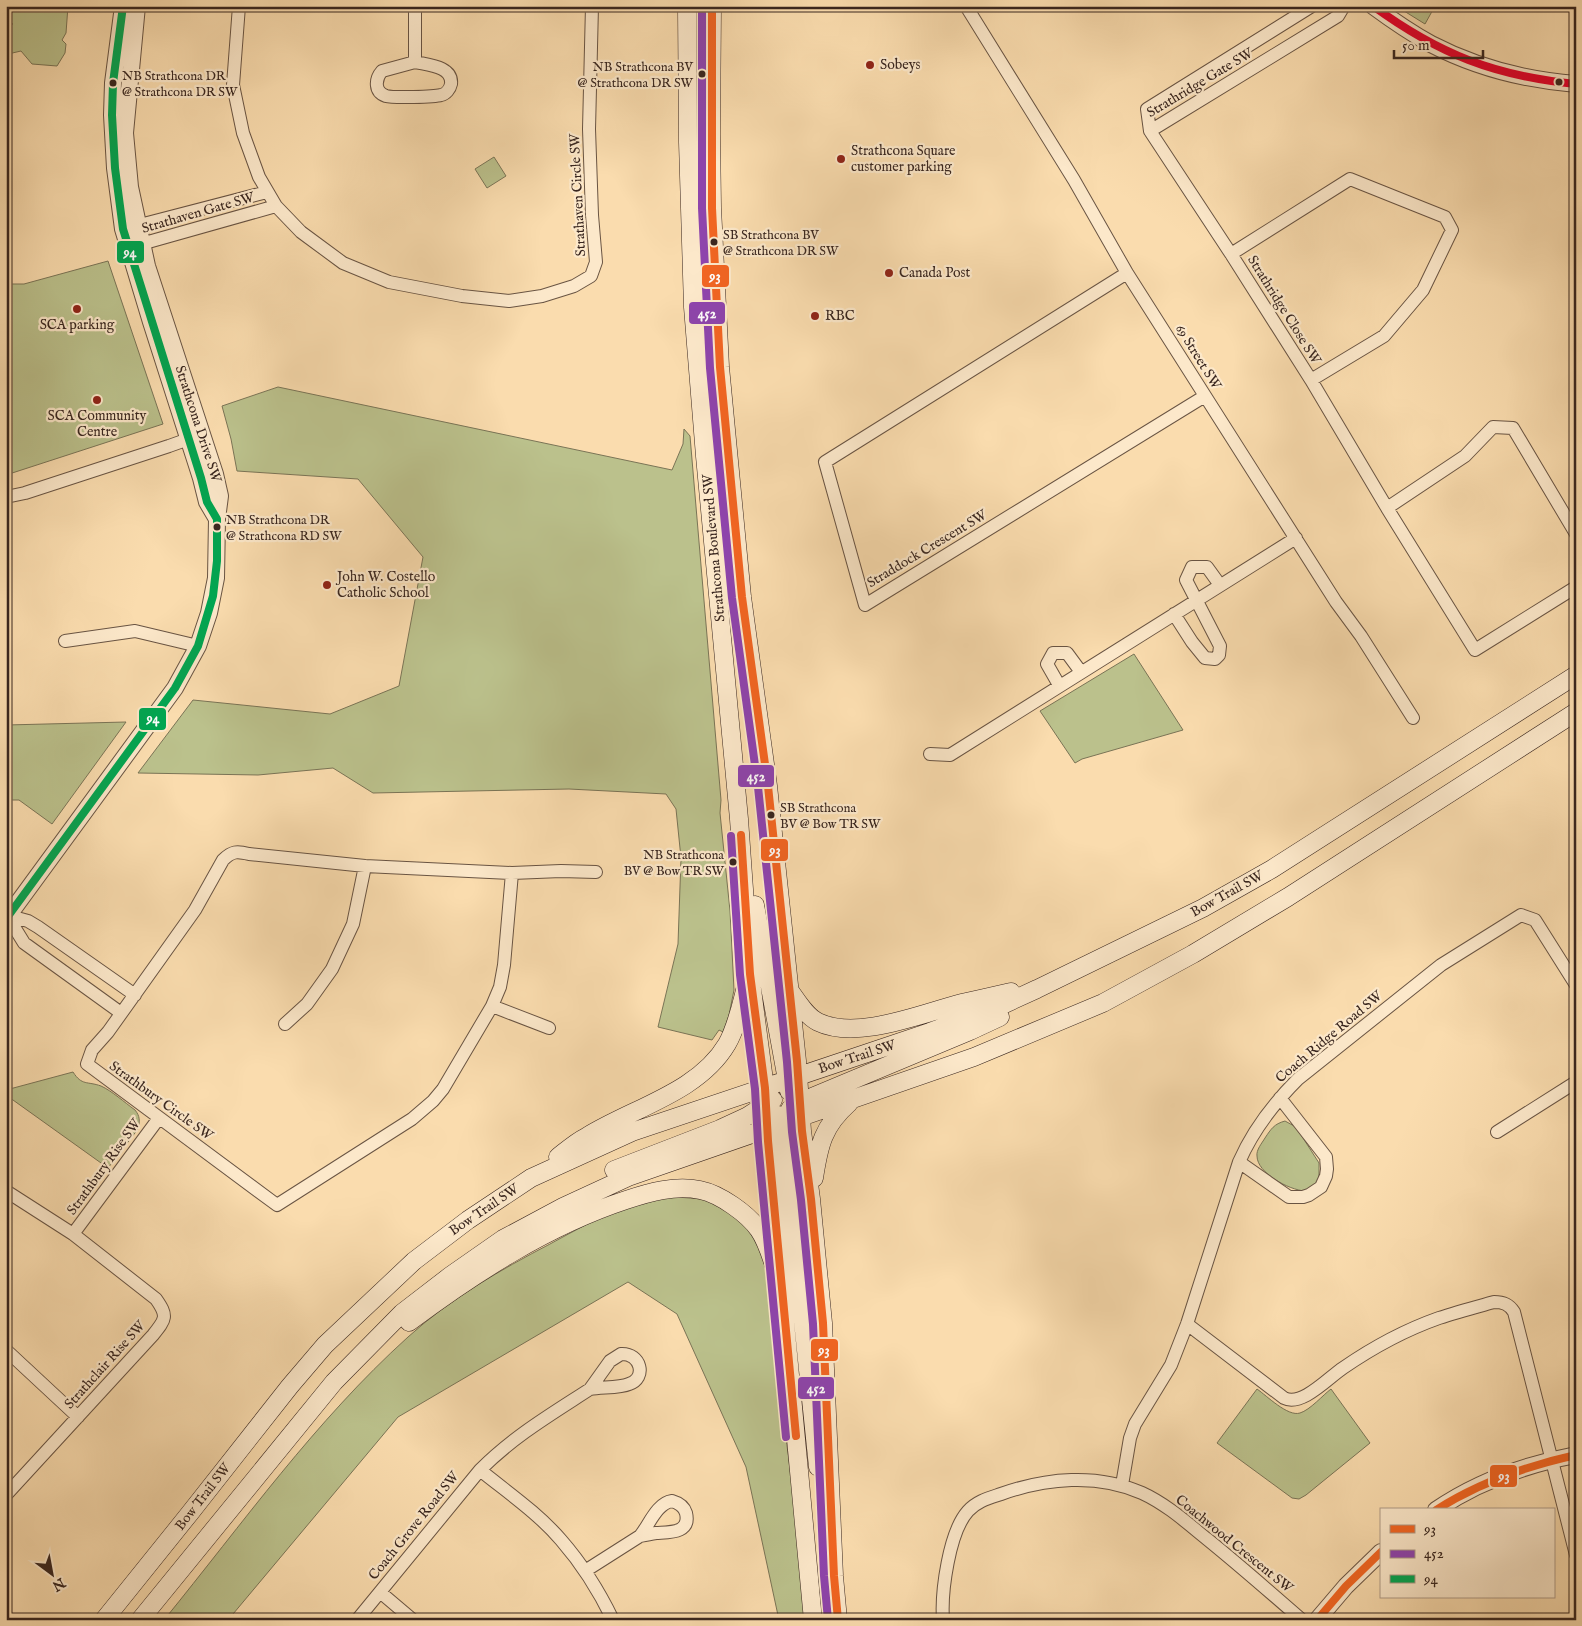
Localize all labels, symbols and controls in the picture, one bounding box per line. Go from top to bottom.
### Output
scale bar [1394,28,1483,60]
text: 50 m [1402,36,1430,55]
street label: Strathridge Gate SW [1144,44,1257,122]
place label: Sobeys [880,56,921,74]
place label: NB Strathcona BV @ Strathcona DR SW [578,59,694,92]
marker: Sobeys [864,59,876,71]
place label: NB Strathcona DR @ Strathcona DR SW [122,68,238,101]
marker: NB Strathcona BV @ Strathcona DR SW [697,69,707,79]
unlabelled marker [1554,77,1564,87]
marker: NB Strathcona DR @ Strathcona DR SW [108,78,118,88]
street label: Strathaven Circle SW [566,132,590,257]
place label: Strathcona Square customer parking [851,142,956,176]
marker: Strathcona Square customer parking [835,153,847,165]
street label: Strathaven Gate SW [140,188,257,238]
place label: SB Strathcona BV @ Strathcona DR SW [723,227,839,260]
marker: SB Strathcona BV @ Strathcona DR SW [709,237,719,247]
line badge: 94 [116,240,145,264]
text: 94 [123,244,138,262]
street label: Strathridge Close SW [1243,252,1325,368]
line badge: 93 [701,264,730,288]
place label: Canada Post [899,264,970,282]
marker: Canada Post [883,267,895,279]
text: 93 [708,268,721,286]
line badge: 452 [688,301,726,325]
marker: SCA parking [71,303,83,315]
text: 452 [698,305,717,323]
place label: RBC [825,307,855,325]
marker: RBC [809,310,821,322]
place label: SCA parking [40,316,115,334]
street label: 69 Street SW [1171,321,1225,393]
street label: Strathcona Drive SW [171,363,226,485]
marker: SCA Community Centre [91,394,103,406]
place label: SCA Community Centre [48,407,147,441]
street label: Strathcona Boulevard SW [699,473,729,623]
street label: Straddock Crescent SW [864,506,991,592]
place label: NB Strathcona DR @ Strathcona RD SW [226,512,342,545]
marker: NB Strathcona DR @ Strathcona RD SW [212,522,222,532]
place label: John W. Costello Catholic School [335,568,436,602]
marker: John W. Costello Catholic School [321,579,333,591]
line badge: 94 [138,707,167,731]
text: 94 [146,710,161,728]
line badge: 452 [737,764,775,788]
text: 452 [747,768,766,786]
place label: SB Strathcona BV @ Bow TR SW [780,800,881,833]
marker: SB Strathcona BV @ Bow TR SW [766,810,776,820]
line badge: 93 [760,838,789,862]
text: 93 [768,842,781,860]
place label: NB Strathcona BV @ Bow TR SW [624,847,725,880]
marker: NB Strathcona BV @ Bow TR SW [728,857,738,867]
street label: Bow Trail SW [1187,866,1267,921]
street label: Coach Ridge Road SW [1272,987,1387,1087]
street label: Bow Trail SW [816,1036,899,1078]
street label: Strathbury Circle SW [106,1057,217,1145]
street label: Strathbury Rise SW [63,1115,145,1219]
street label: Bow Trail SW [446,1180,523,1240]
street label: Strathclair Rise SW [61,1317,150,1413]
line badge: 93 [810,1338,839,1362]
text: 93 [817,1342,830,1360]
line badge: 452 [797,1376,835,1400]
text: 452 [807,1380,826,1398]
street label: Bow Trail SW [171,1459,235,1534]
line badge: 93 [1489,1464,1518,1488]
street label: Coach Grove Road SW [365,1468,464,1584]
text: 93 [1497,1468,1510,1486]
street label: Coachwood Crescent SW [1172,1491,1297,1597]
legend [1380,1508,1554,1598]
text: 93 [1423,1520,1436,1539]
text: 452 [1424,1544,1444,1563]
north arrow [28,1548,78,1598]
text: 94 [1423,1570,1438,1589]
text: N [48,1573,69,1595]

